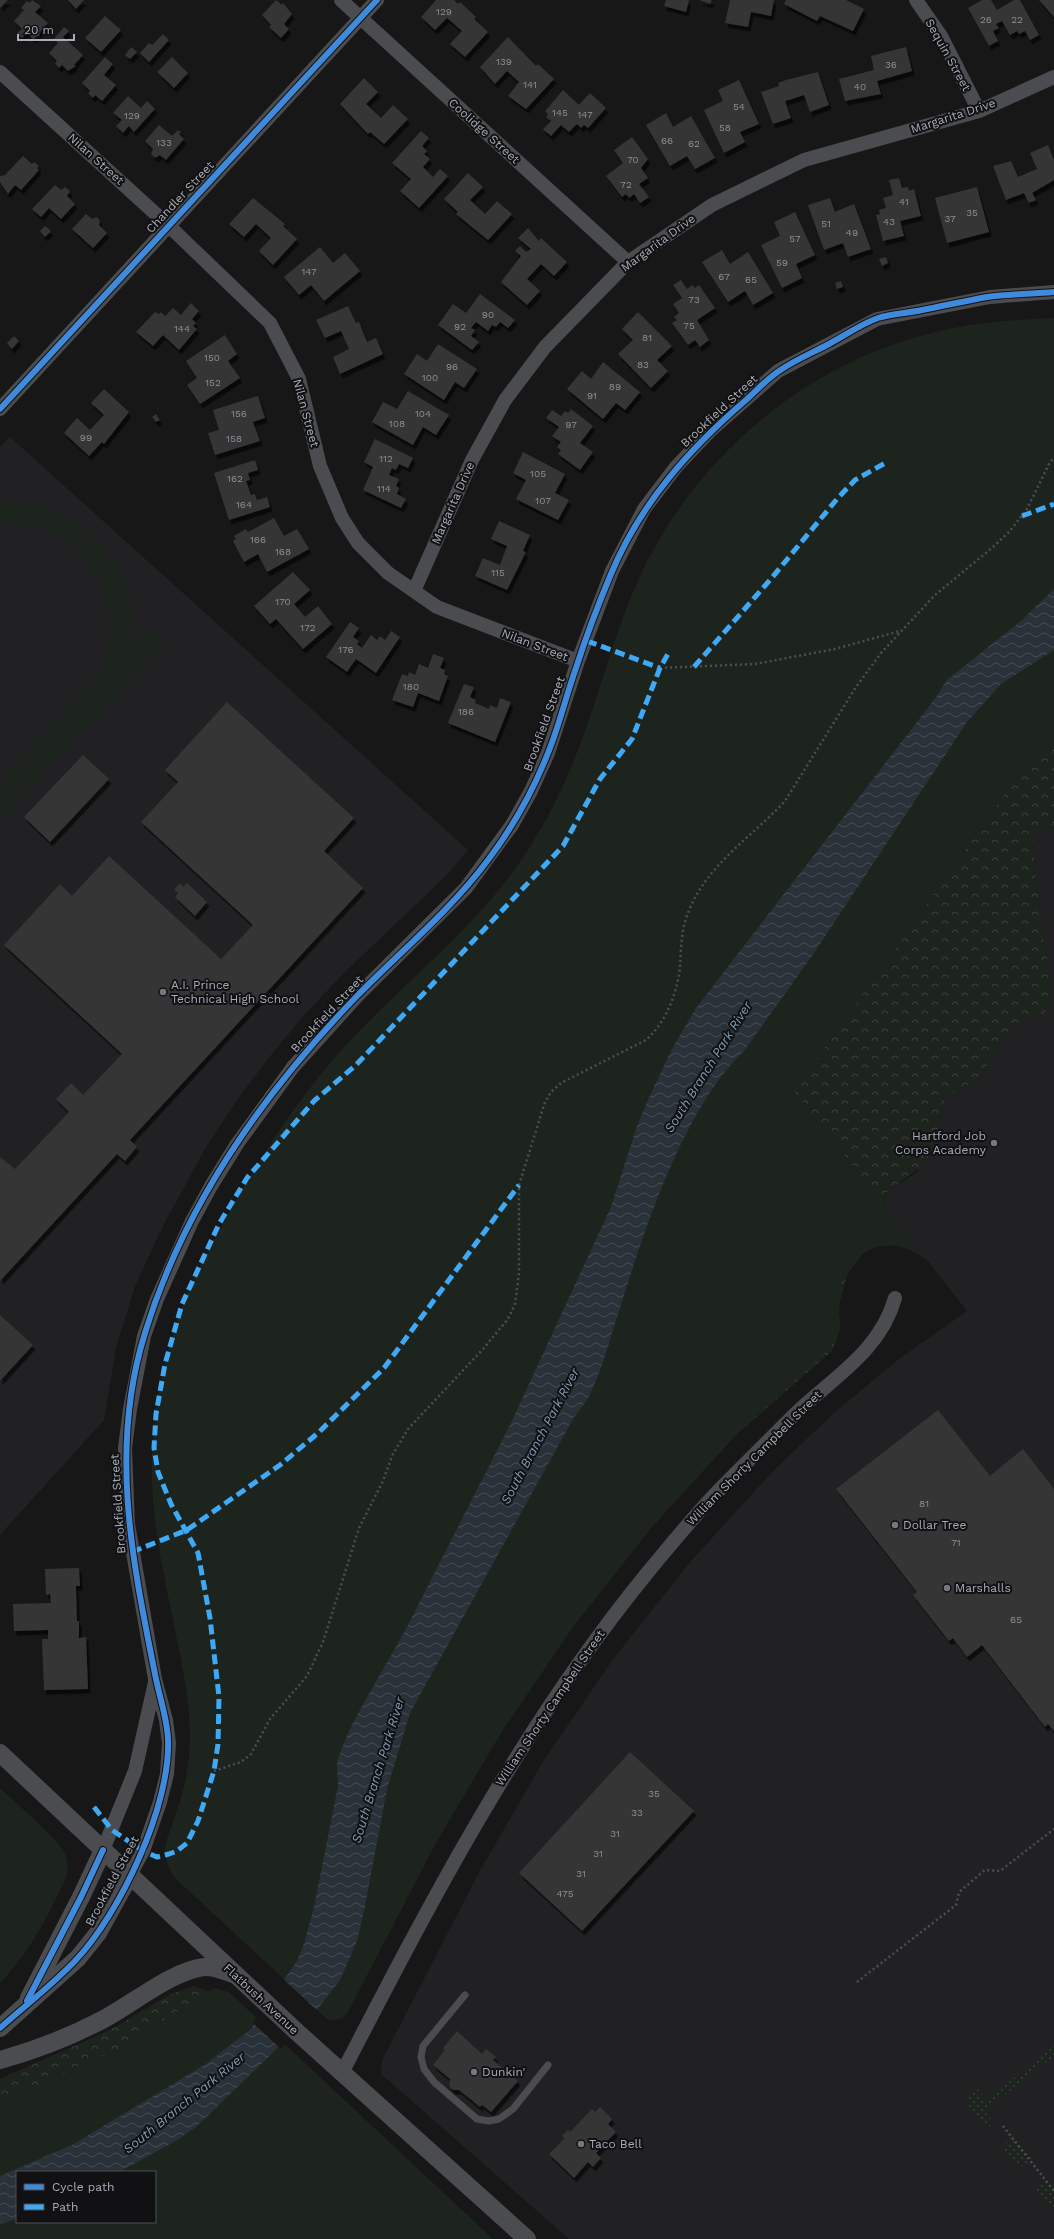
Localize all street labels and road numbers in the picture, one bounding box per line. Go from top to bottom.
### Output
street label: Sequin Street [922,16,974,94]
street label: Coolidge Street [446,96,522,166]
street label: Margarita Drive [909,96,997,136]
street label: Nilan Street [65,130,127,188]
street label: Chandler Street [143,158,217,236]
street label: Margarita Drive [618,211,698,275]
street label: Brookfield Street [678,372,760,450]
street label: Nilan Street [290,377,322,449]
street label: Margarita Drive [429,460,477,546]
street label: Nilan Street [500,626,570,664]
street label: Brookfield Street [520,675,568,773]
street label: Brookfield Street [288,973,366,1055]
street label: William Shorty Campbell Street [684,1388,824,1528]
street label: Brookfield Street [108,1454,128,1554]
street label: William Shorty Campbell Street [492,1627,608,1789]
street label: Brookfield Street [82,1834,142,1928]
street label: Flatbush Avenue [221,1961,301,2037]

